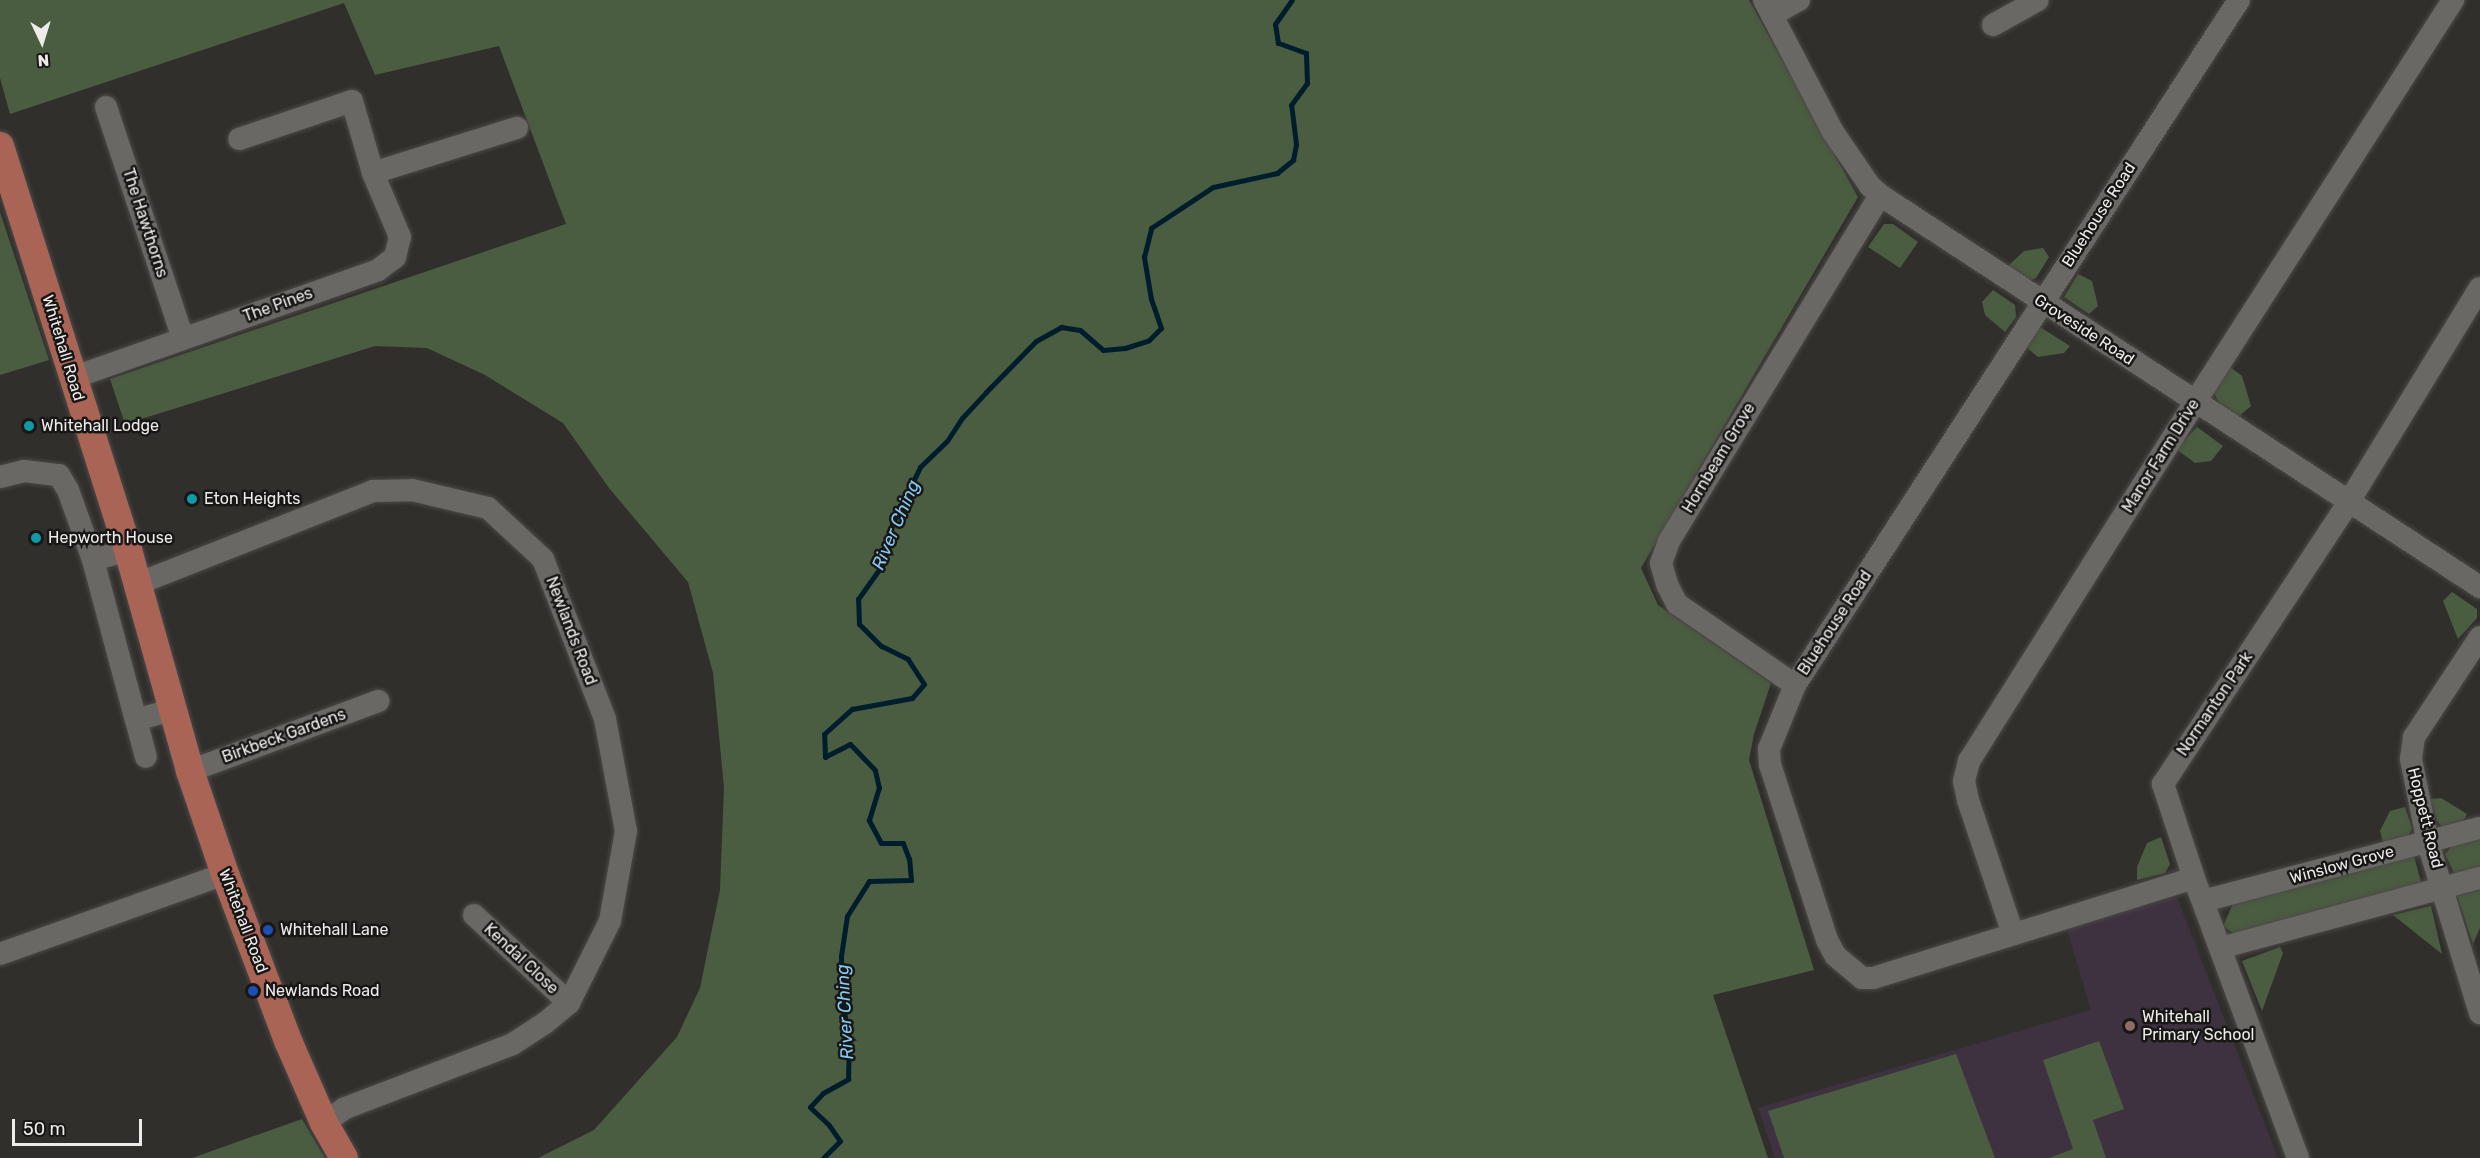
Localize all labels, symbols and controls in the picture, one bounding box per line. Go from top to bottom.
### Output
north arrow [12,12,72,72]
text: N [37,51,50,70]
street label: Bluehouse Road [2058,159,2140,271]
street label: The Hawthorns [118,166,172,280]
street label: The Pines [241,284,315,326]
street label: Groveside Road [2030,290,2138,370]
street label: Whitehall Road [38,293,88,403]
street label: Manor Farm Drive [2118,395,2204,517]
street label: Hornbeam Grove [1679,399,1759,517]
place label: Whitehall Lodge [41,416,159,436]
marker: Whitehall Lodge [22,419,36,433]
water label: River Ching [867,477,925,573]
place label: Eton Heights [204,489,300,509]
marker: Eton Heights [185,492,199,506]
place label: Hepworth House [48,528,173,548]
marker: Hepworth House [29,531,43,545]
street label: Bluehouse Road [1794,567,1876,679]
street label: Newlands Road [541,574,601,688]
street label: Normanton Park [2173,648,2257,760]
street label: Birkbeck Gardens [219,705,349,767]
street label: Hoppett Road [2403,766,2447,870]
street label: Winslow Grove [2288,842,2396,888]
street label: Whitehall Road [214,866,272,976]
place label: Whitehall Lane [280,920,388,940]
street label: Kendal Close [480,920,562,998]
marker: Whitehall Lane [261,923,275,937]
water label: River Ching [832,963,858,1061]
place label: Newlands Road [265,981,380,1001]
marker: Newlands Road [246,984,260,998]
place label: Whitehall Primary School [2142,1007,2255,1045]
marker: Whitehall Primary School [2123,1019,2137,1033]
scale bar [15,1107,146,1145]
text: 50 m [23,1118,66,1140]

